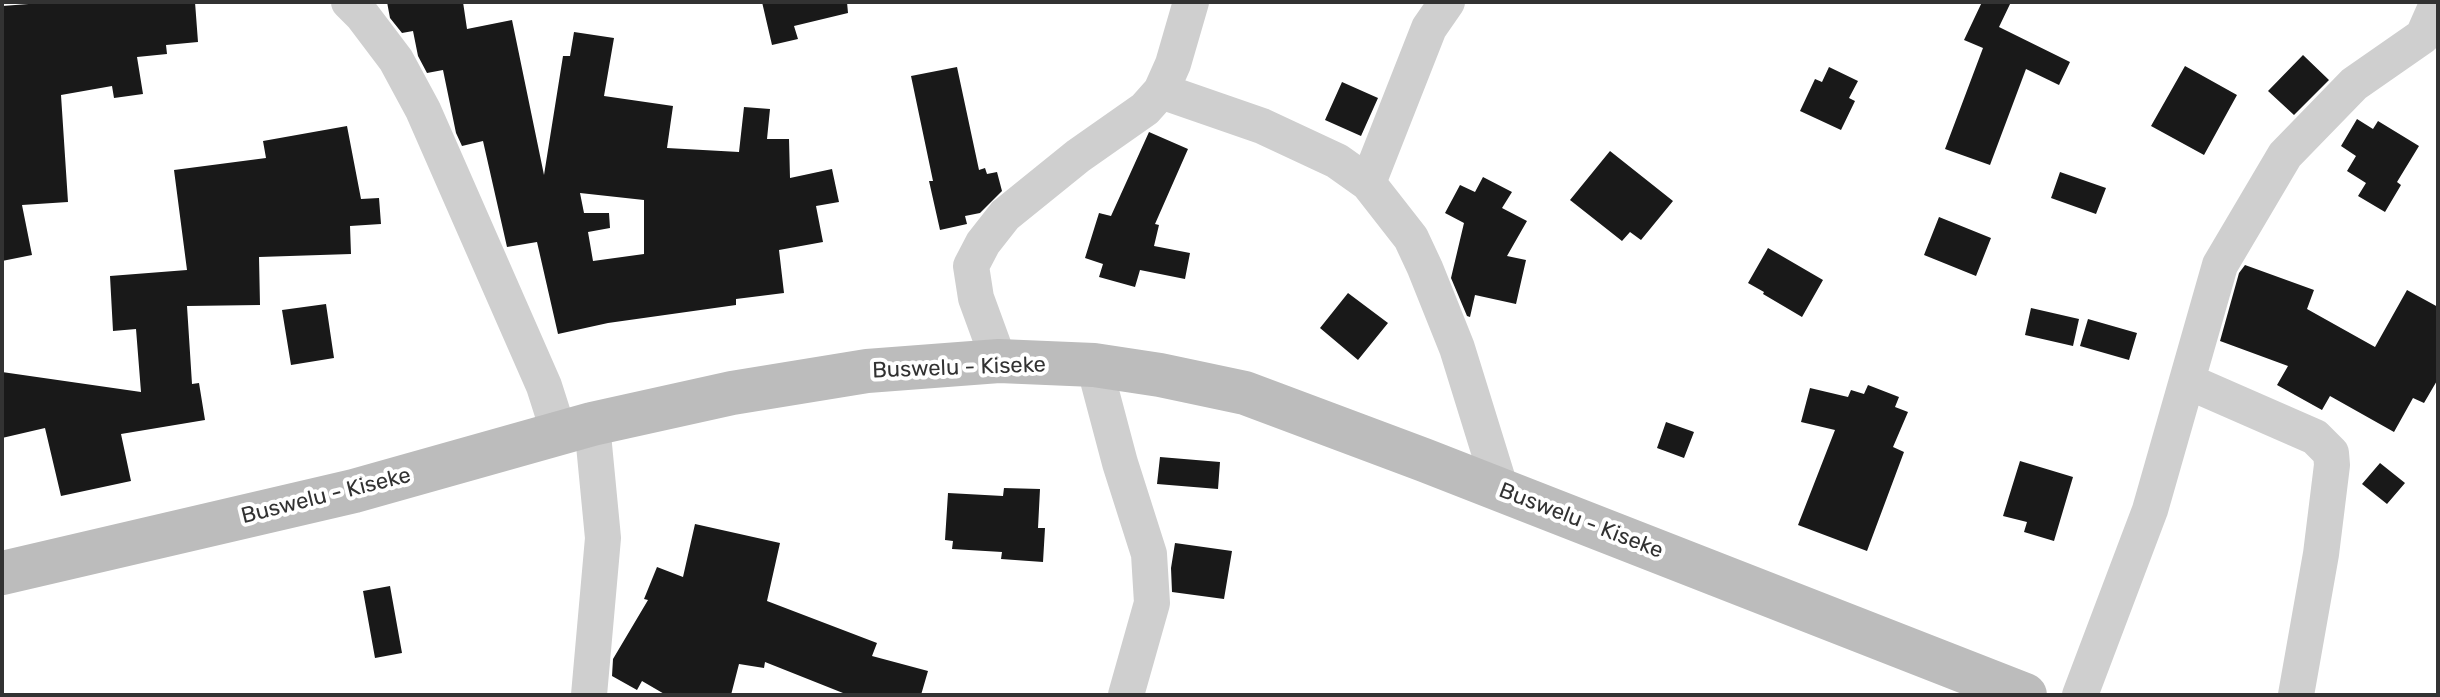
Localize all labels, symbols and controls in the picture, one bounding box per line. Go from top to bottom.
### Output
street label: Buswelu - Kiseke [872,352,1046,384]
street label: Buswelu - Kiseke [239,462,413,530]
street label: Buswelu - Kiseke [1495,478,1667,564]

